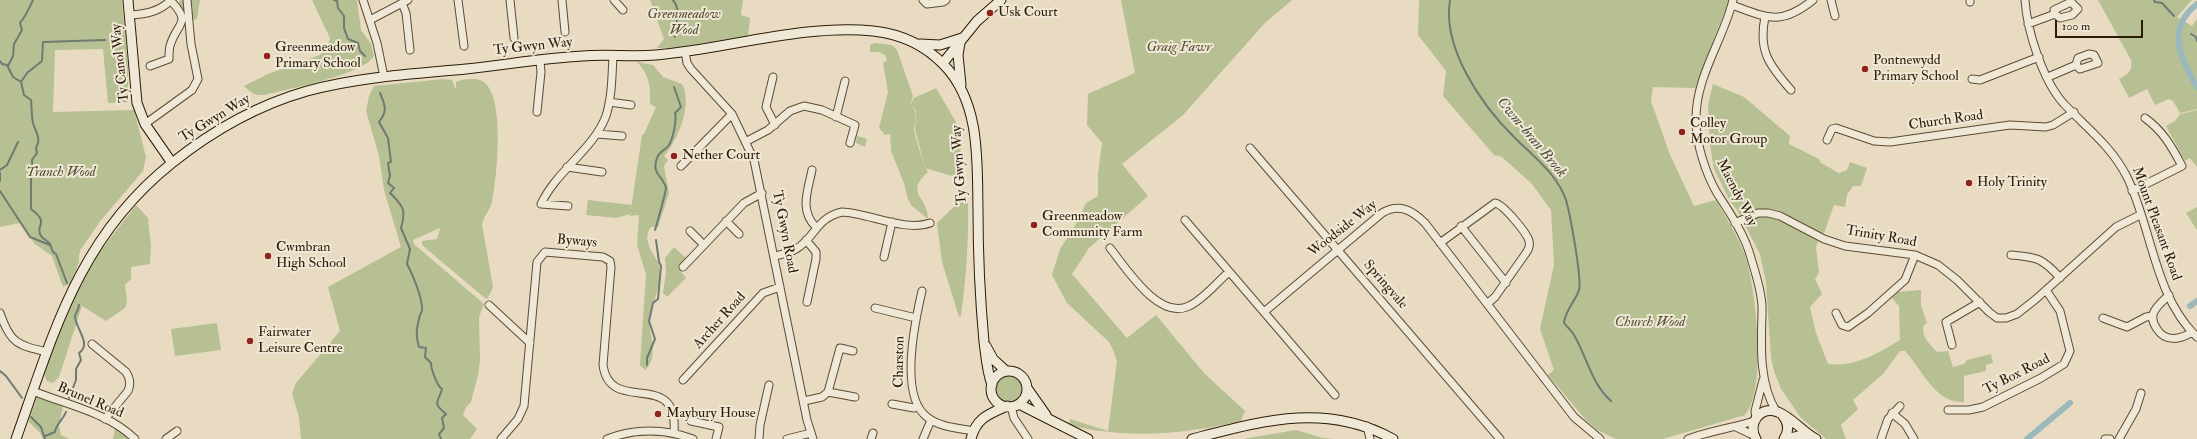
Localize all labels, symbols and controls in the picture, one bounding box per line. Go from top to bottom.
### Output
place label: Usk Court [998,5,1058,21]
park label: Greenmeadow Wood [647,7,721,40]
marker: Usk Court [985,8,995,18]
scale bar [2057,12,2145,38]
text: 100 m [2062,19,2090,34]
street label: Ty Canol Way [109,23,133,103]
street label: Ty Gwyn Way [493,34,573,60]
place label: Greenmeadow Primary School [275,40,361,72]
park label: Graig Fawr [1147,40,1211,56]
marker: Greenmeadow Primary School [262,51,272,61]
place label: Pontnewydd Primary School [1873,53,1959,86]
marker: Pontnewydd Primary School [1860,64,1870,74]
street label: Ty Gwyn Way [177,91,253,147]
water label: Cwm-bran Brook [1492,94,1570,182]
street label: Church Road [1908,107,1984,135]
place label: Colley Motor Group [1690,116,1767,148]
street label: Ty Gwyn Way [949,125,971,205]
marker: Colley Motor Group [1677,127,1687,137]
place label: Nether Court [682,148,760,164]
marker: Nether Court [669,151,679,161]
street label: Maendy Way [1712,157,1760,229]
park label: Tranch Wood [26,165,96,181]
street label: Mount Pleasant Road [2128,165,2184,283]
place label: Holy Trinity [1977,175,2047,191]
marker: Holy Trinity [1964,178,1974,188]
street label: Ty Gwyn Road [768,189,800,275]
street label: Woodside Way [1305,197,1381,261]
place label: Greenmeadow Community Farm [1042,209,1143,242]
marker: Greenmeadow Community Farm [1029,220,1039,230]
street label: Trinity Road [1844,223,1918,251]
street label: Byways [556,232,598,252]
place label: Cwmbran High School [276,240,346,272]
marker: Cwmbran High School [263,251,273,261]
street label: Springvale [1359,257,1411,313]
street label: Archer Road [690,289,750,353]
park label: Church Wood [1615,315,1685,331]
place label: Fairwater Leisure Centre [258,325,343,358]
marker: Fairwater Leisure Centre [245,336,255,346]
street label: Charston [891,336,909,388]
street label: Ty Box Road [1981,351,2053,399]
street label: Brunel Road [54,380,126,422]
place label: Maybury House [666,406,756,422]
marker: Maybury House [653,409,663,419]

